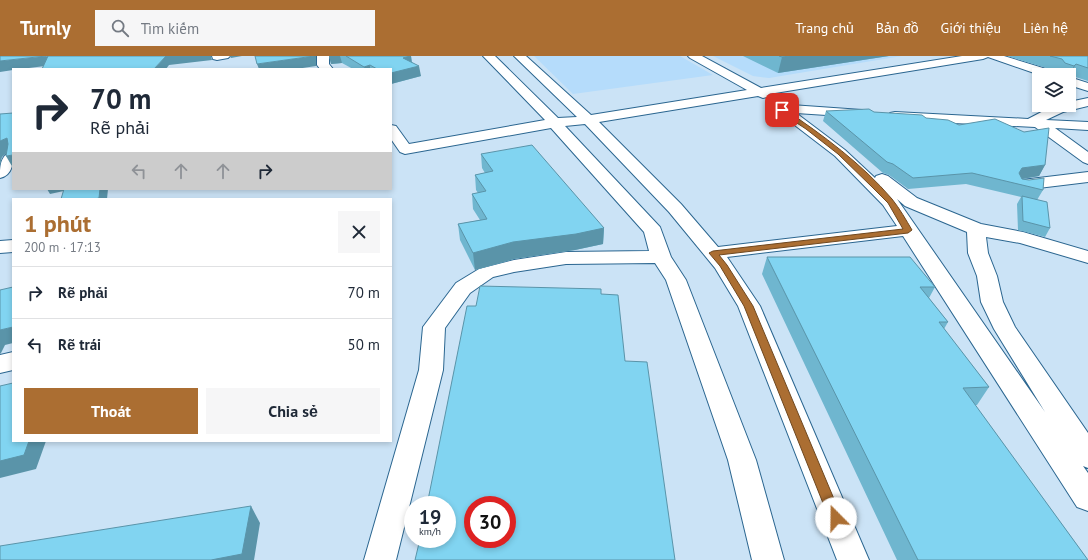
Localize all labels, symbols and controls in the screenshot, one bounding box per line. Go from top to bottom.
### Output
search box [95,10,375,46]
text: Turnly [20,16,71,40]
icon: search [109,17,131,39]
text: Tìm kiếm [141,19,199,38]
text: Trang chủ [795,19,854,37]
text: Bản đồ [876,19,919,37]
text: Giới thiệu [941,19,1001,37]
text: Liên hệ [1023,19,1068,37]
map controls [1032,68,1076,112]
button: layers [1032,68,1076,112]
text: 70 m [90,80,151,117]
icon: right [24,84,76,136]
pin [765,93,799,127]
icon: arrive [771,99,793,121]
text: Rẽ phải [90,116,150,139]
icon: left [128,160,150,182]
icon: ahead [170,160,192,182]
icon: ahead [212,160,234,182]
icon: right [254,160,276,182]
text: 1 phút [24,208,91,239]
button: close [338,211,380,253]
text: 200 m · 17:13 [24,239,101,256]
icon: right [24,282,46,304]
text: Rẽ phải [58,283,108,302]
text: 70 m [347,283,380,302]
icon: left [24,334,46,356]
text: Rẽ trái [58,335,101,354]
text: 50 m [347,335,380,354]
button: Thoát [24,388,198,434]
button: Chia sẻ [206,388,380,434]
speed limit sign: 30 [464,496,516,548]
position arrow [815,497,857,539]
text: 19 [419,504,441,530]
text: km/h [419,525,441,538]

